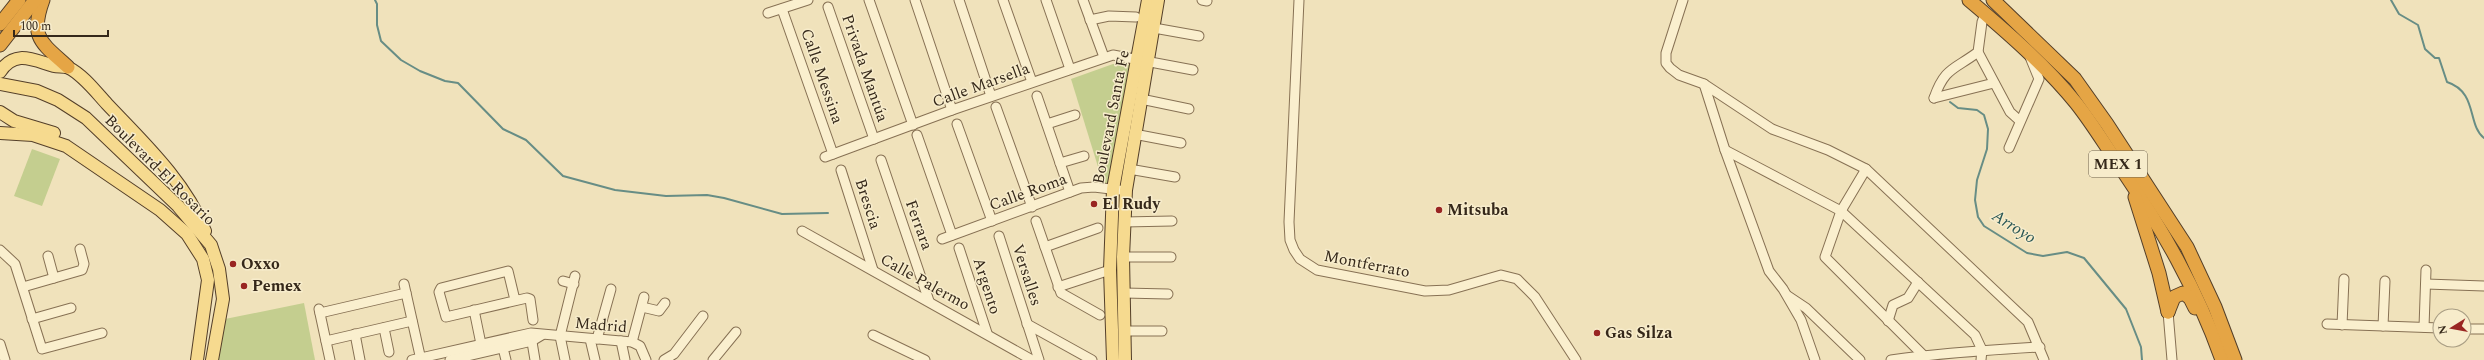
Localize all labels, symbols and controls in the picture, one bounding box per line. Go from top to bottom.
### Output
street label: Privada Mantúa [835,11,895,125]
scale bar [14,12,108,38]
text: 100 m [20,17,51,36]
street label: Calle Messina [794,25,850,127]
street label: Boulevard Santa Fe [1086,48,1136,186]
street label: Calle Marsella [929,56,1033,114]
street label: Boulevard El Rosario [99,109,221,231]
road number: MEX 1 [2089,151,2147,177]
street label: Calle Roma [986,167,1070,217]
street label: Brescia [849,176,888,233]
place label: El Rudy [1102,192,1161,216]
street label: Ferrara [899,196,939,254]
place label: Mitsuba [1447,198,1509,222]
marker: El Rudy [1089,199,1099,209]
water label: Arroyo [1986,203,2041,251]
marker: Mitsuba [1434,205,1444,215]
street label: Versalles [1006,241,1048,309]
street label: Montferrato [1322,244,1412,284]
street label: Calle Palermo [876,247,974,317]
place label: Oxxo [241,252,280,276]
street label: Argento [967,255,1007,317]
marker: Oxxo [228,259,238,269]
place label: Pemex [252,274,302,298]
marker: Pemex [239,281,249,291]
north arrow [2432,308,2472,348]
street label: Madrid [574,311,628,339]
place label: Gas Silza [1605,321,1673,345]
text: N [2433,324,2452,336]
marker: Gas Silza [1592,328,1602,338]

